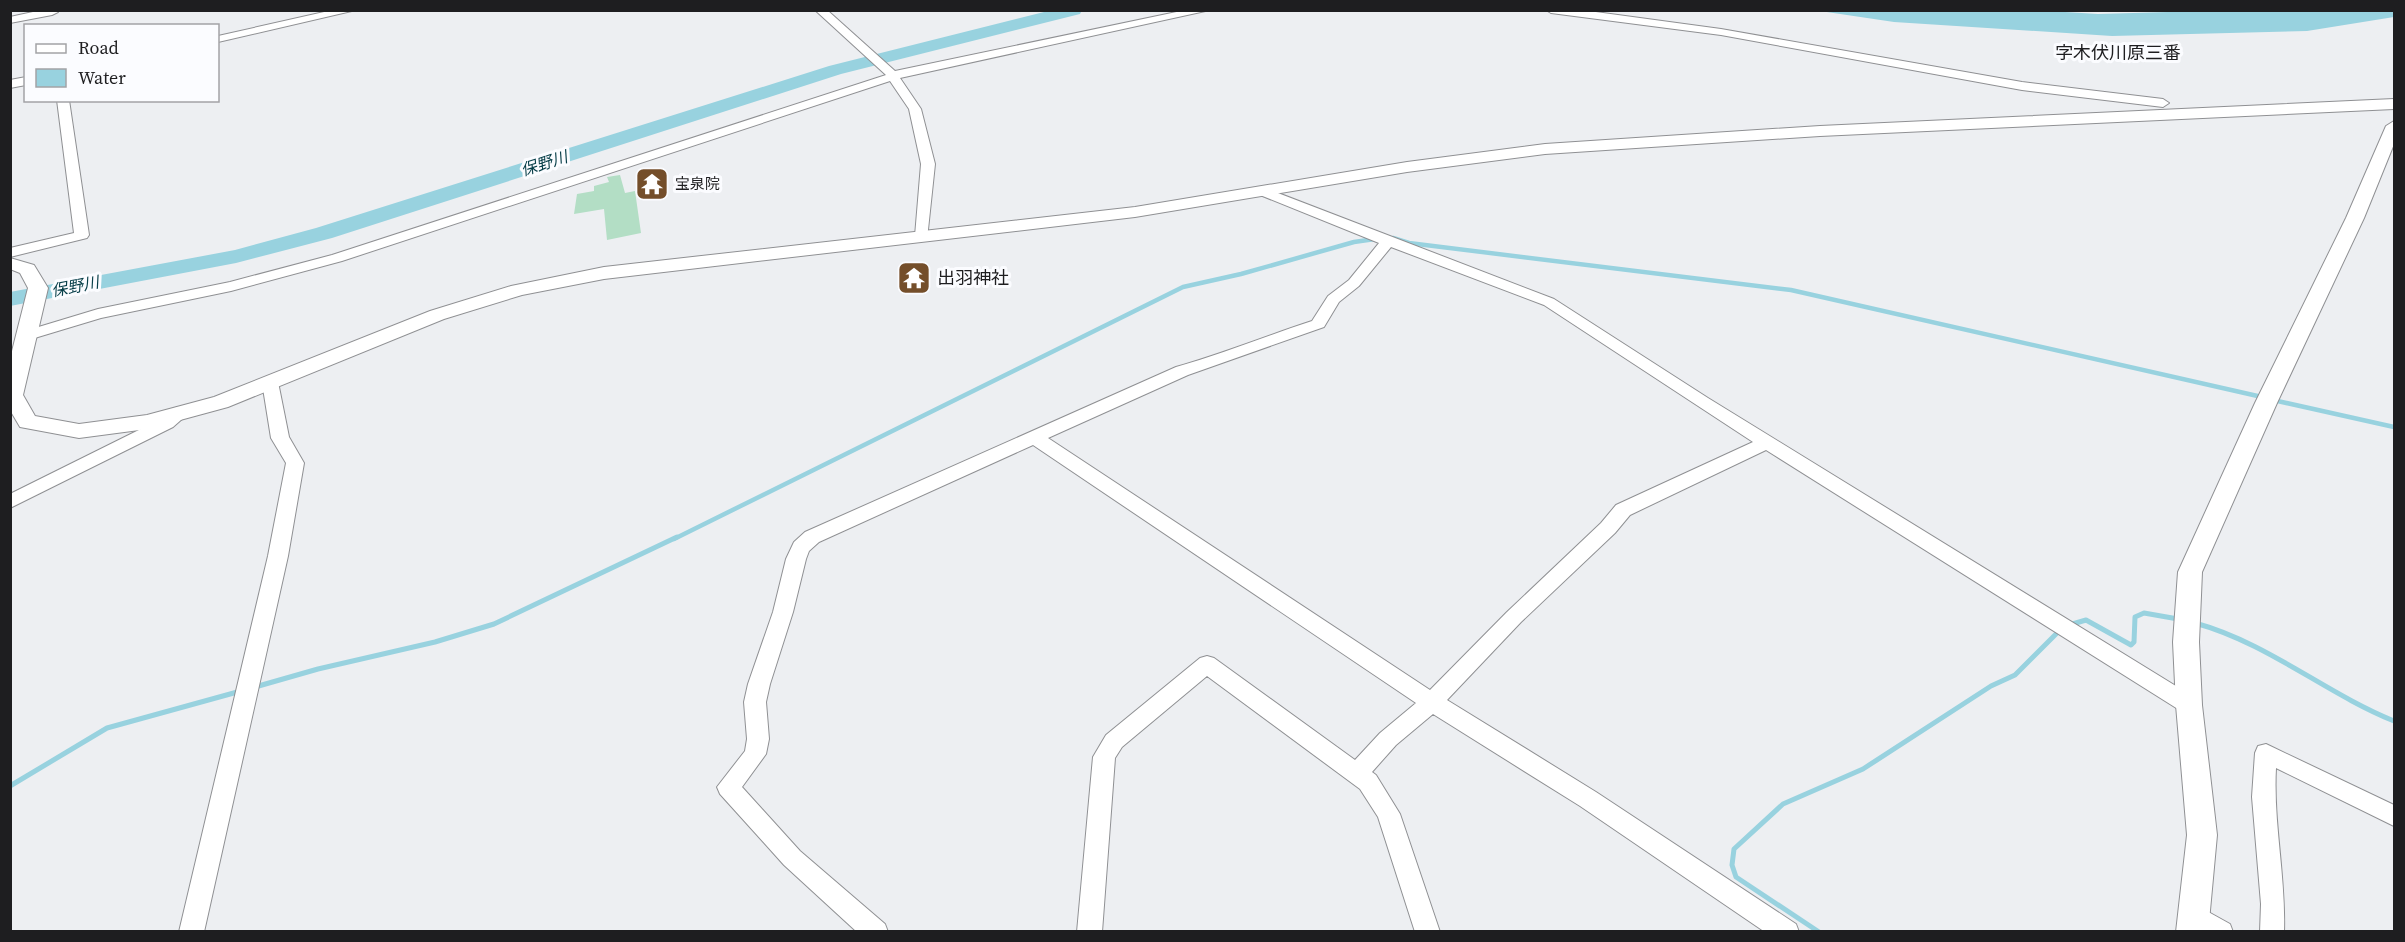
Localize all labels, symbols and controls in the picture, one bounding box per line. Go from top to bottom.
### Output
legend [24,24,219,102]
text: Road [78,35,119,60]
district label: 字木伏川原三番 [2055,40,2181,65]
text: Water [78,65,126,90]
water label: 保野川 [518,145,572,181]
temple icon: 宝泉院 [634,166,670,202]
place label: 宝泉院 [675,173,720,194]
temple icon: 出羽神社 [896,260,932,296]
place label: 出羽神社 [937,265,1009,290]
water label: 保野川 [49,270,103,301]

